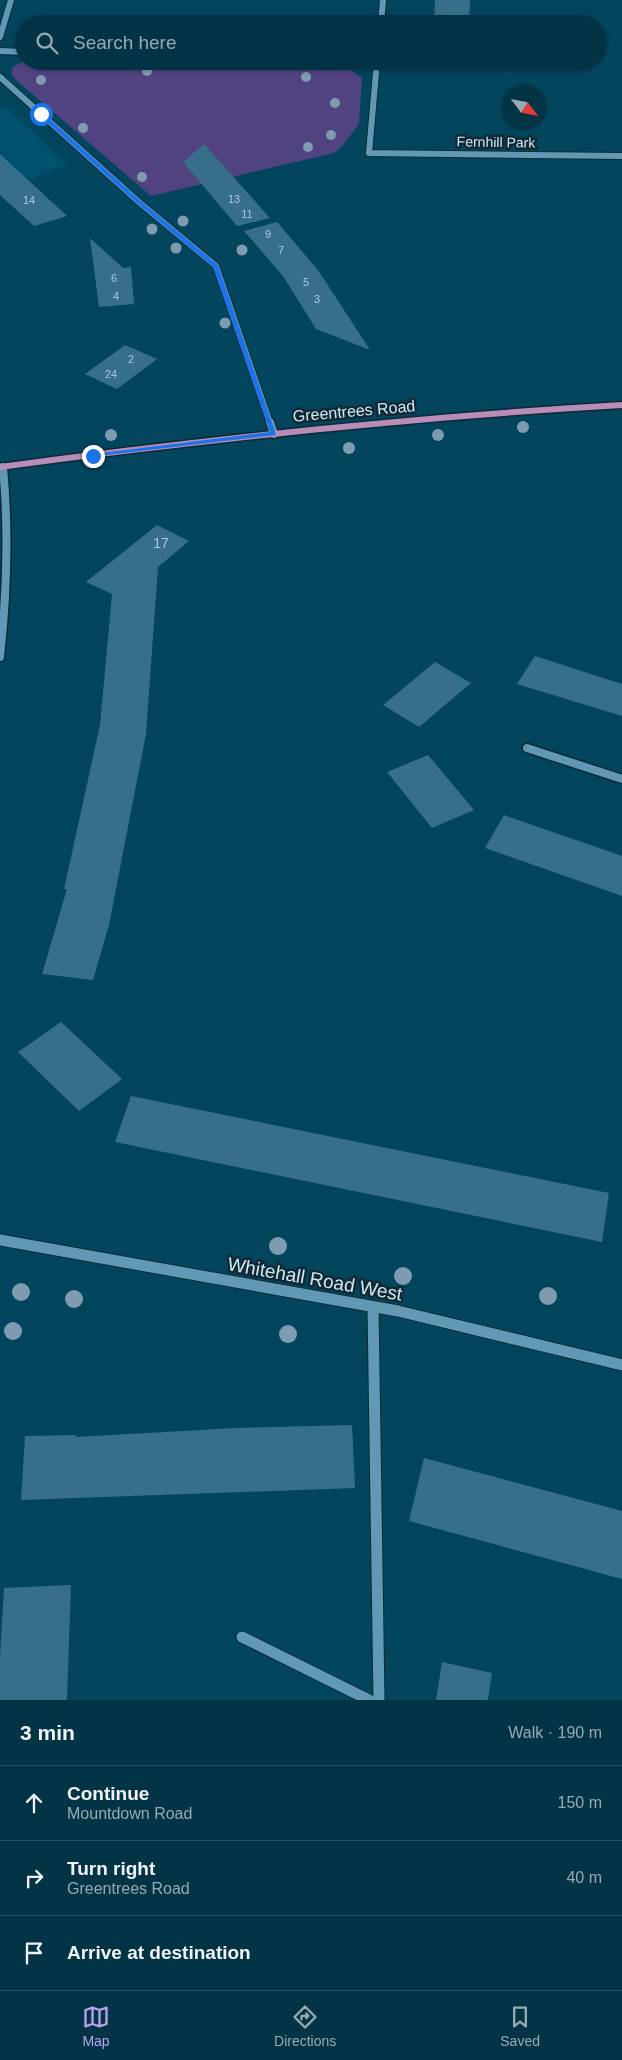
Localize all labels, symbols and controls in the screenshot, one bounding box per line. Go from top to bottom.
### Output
search box [15,15,607,70]
icon: search [33,29,61,57]
text: Search here [73,32,177,53]
north arrow [502,85,547,130]
route start [30,103,53,126]
street label: Fernhill Park [457,133,536,151]
house number: 13 [228,193,240,205]
house number: 14 [23,194,35,206]
house number: 11 [241,208,253,220]
house number: 9 [265,228,271,240]
house number: 7 [278,244,284,256]
house number: 6 [111,272,117,284]
house number: 5 [303,276,309,288]
house number: 4 [113,290,119,302]
house number: 3 [314,293,320,305]
house number: 2 [128,353,134,365]
house number: 24 [105,368,117,380]
street label: Greentrees Road [292,397,416,425]
route end [82,445,105,468]
house number: 17 [153,535,169,551]
street label: Whitehall Road West [226,1253,405,1305]
text: 3 min [20,1721,75,1744]
text: Walk · 190 m [508,1724,602,1741]
text: Continue [67,1783,149,1804]
icon: ahead [20,1789,48,1817]
text: 150 m [558,1794,602,1811]
text: Mountdown Road [67,1805,192,1822]
text: Turn right [67,1858,155,1879]
icon: right [20,1864,48,1892]
text: 40 m [566,1869,602,1886]
text: Greentrees Road [67,1880,190,1897]
icon: arrive [20,1939,48,1967]
text: Arrive at destination [67,1942,251,1963]
tab: Map [82,2003,110,2049]
tab: Directions [274,2003,336,2049]
tab: Saved [500,2003,540,2049]

